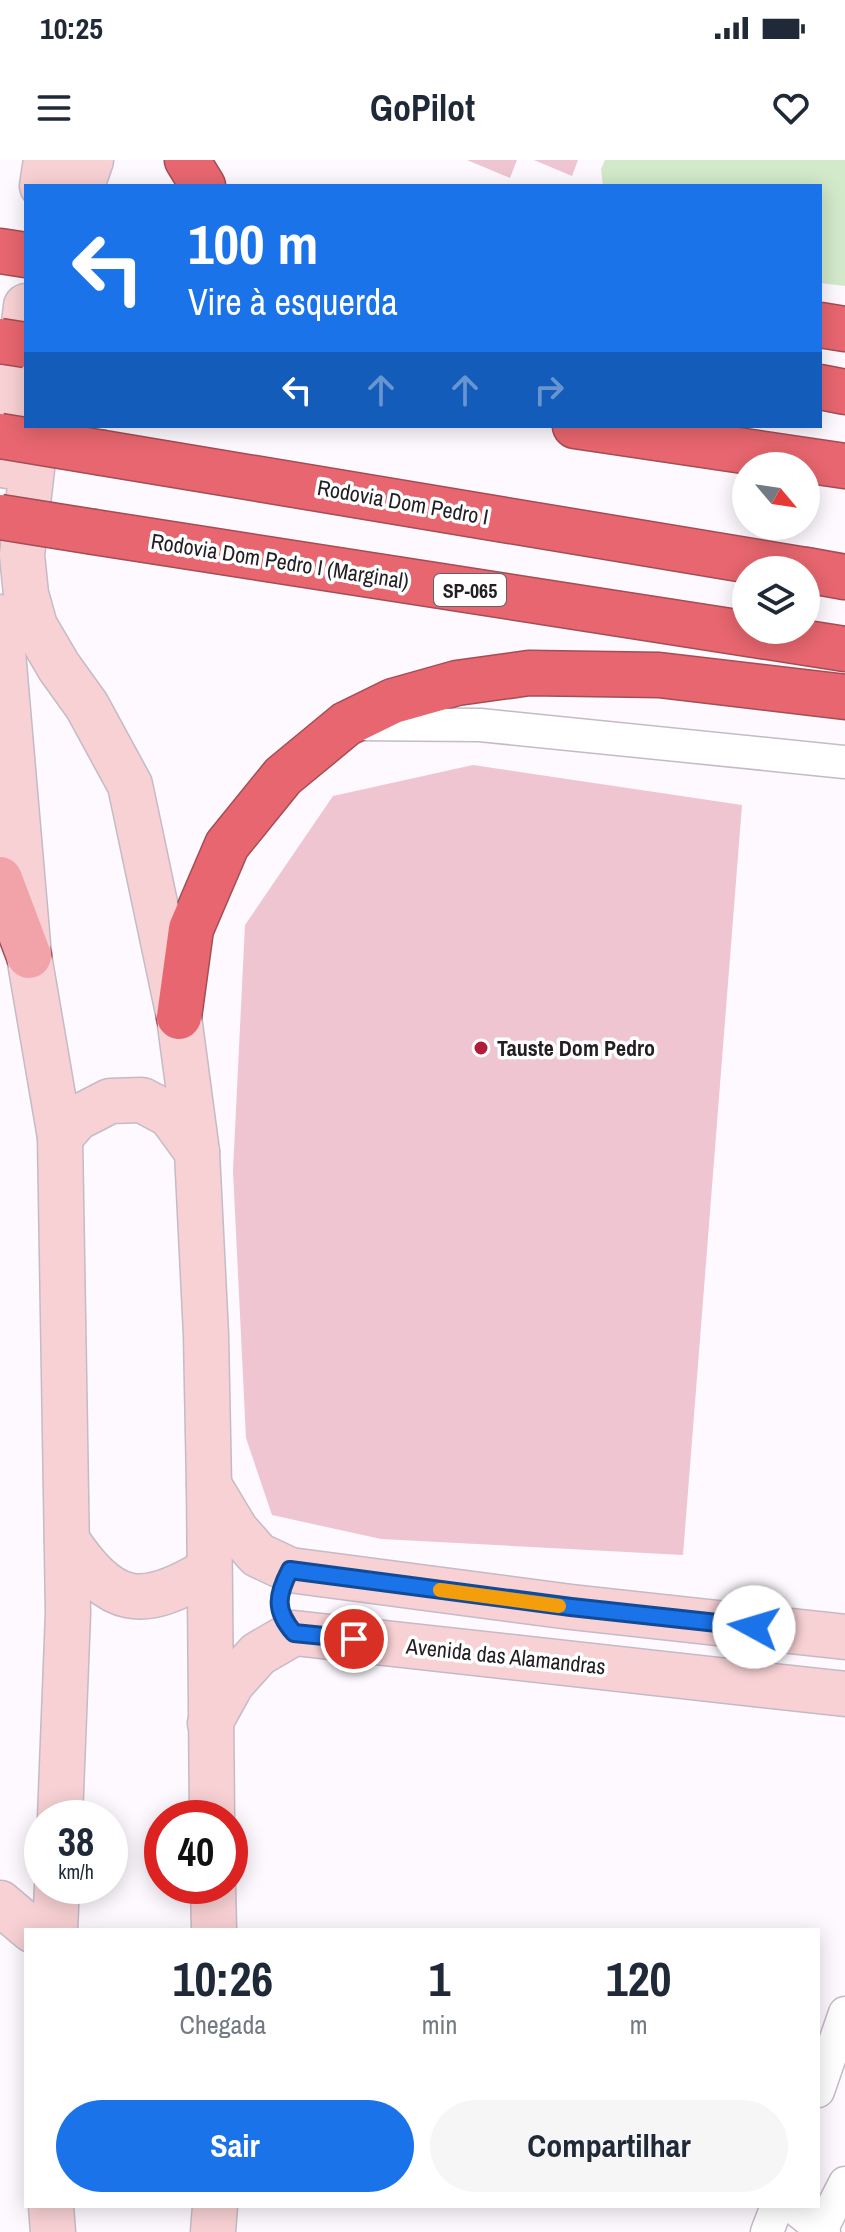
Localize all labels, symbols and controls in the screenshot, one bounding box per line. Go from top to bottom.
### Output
text: 10:25 [40,8,103,48]
text: GoPilot [370,84,475,132]
icon: menu [32,86,76,130]
icon: heart [769,86,813,130]
text: 100 m [188,206,318,281]
icon: left [56,216,160,320]
text: Vire à esquerda [188,278,398,326]
icon: left [275,368,319,412]
icon: ahead [359,368,403,412]
icon: ahead [443,368,487,412]
icon: right [527,368,571,412]
north arrow [732,452,820,540]
map controls [732,452,820,644]
street label: Rodovia Dom Pedro I [315,472,491,532]
street label: Rodovia Dom Pedro I (Marginal) [149,526,411,596]
button: layers [732,556,820,644]
road number: SP-065 [434,574,506,606]
place label: Tauste Dom Pedro [497,1033,655,1063]
marker: Tauste Dom Pedro [472,1039,490,1057]
position arrow [712,1585,796,1669]
pin [320,1605,388,1673]
icon: arrive [332,1617,376,1661]
street label: Avenida das Alamandras [404,1631,607,1681]
speed limit sign: 40 [144,1800,248,1904]
text: 38 [58,1815,94,1868]
text: km/h [58,1858,94,1885]
text: 10:26 [173,1946,273,2011]
text: 1 [429,1946,450,2011]
text: 120 [606,1946,671,2011]
text: Chegada [180,2007,266,2042]
text: min [422,2007,457,2042]
text: m [630,2007,648,2042]
button: Sair [56,2100,414,2192]
button: Compartilhar [430,2100,788,2192]

